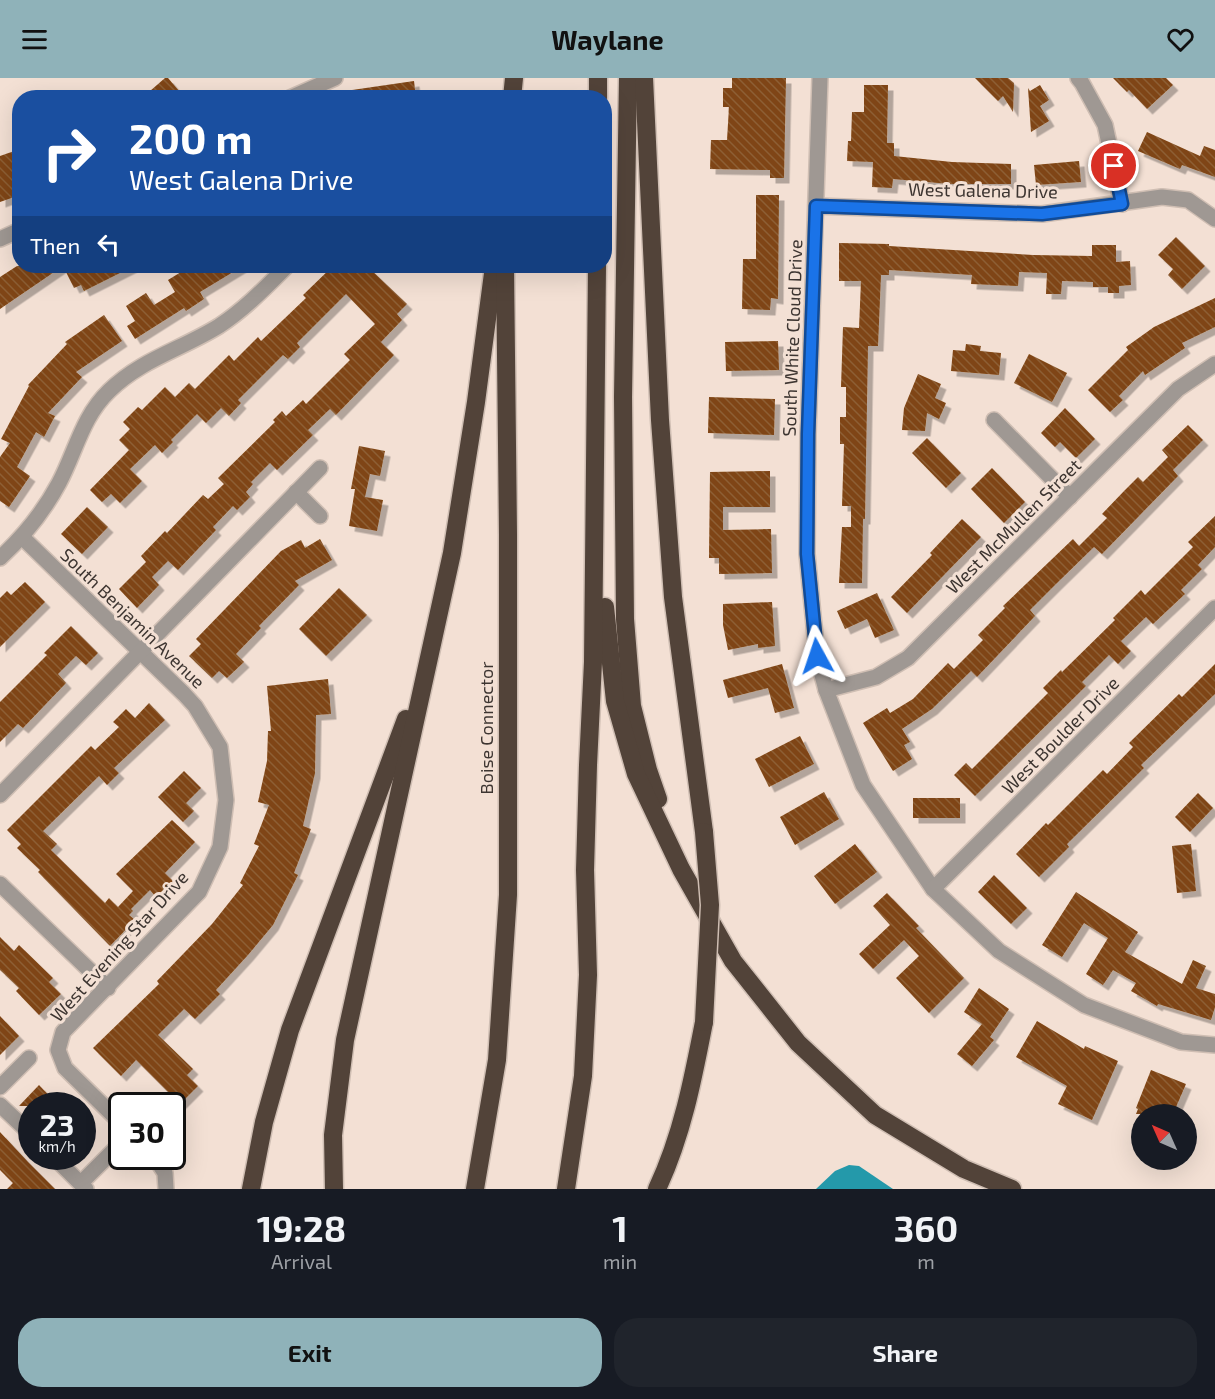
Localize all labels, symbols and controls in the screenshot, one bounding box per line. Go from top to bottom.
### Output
icon: menu [18,23,51,56]
text: Waylane [551,23,664,55]
icon: heart [1164,23,1197,56]
text: 200 m [129,112,252,162]
icon: right [30,114,108,192]
pin [1088,140,1139,191]
icon: arrive [1097,149,1130,182]
text: West Galena Drive [129,163,354,195]
street label: West Galena Drive [908,178,1058,202]
icon: left [92,228,125,261]
text: Then [30,232,80,258]
street label: South White Cloud Drive [778,239,806,437]
street label: West McMullen Street [941,454,1085,598]
street label: South Benjamin Avenue [56,543,210,693]
position arrow [785,624,849,688]
street label: Boise Connector [475,662,497,794]
street label: West Boulder Drive [997,672,1123,798]
street label: West Evening Star Drive [45,866,193,1026]
speed limit sign: 30 [108,1092,186,1170]
north arrow [1131,1104,1197,1170]
map controls [1131,1104,1197,1170]
text: 23 [40,1106,74,1142]
text: km/h [38,1137,76,1155]
text: 19:28 [257,1206,346,1249]
text: 1 [612,1206,628,1249]
text: 360 [894,1206,958,1249]
text: Arrival [271,1249,332,1273]
text: min [603,1249,637,1273]
text: m [917,1249,935,1273]
button: Exit [18,1318,602,1387]
button: Share [614,1318,1197,1387]

